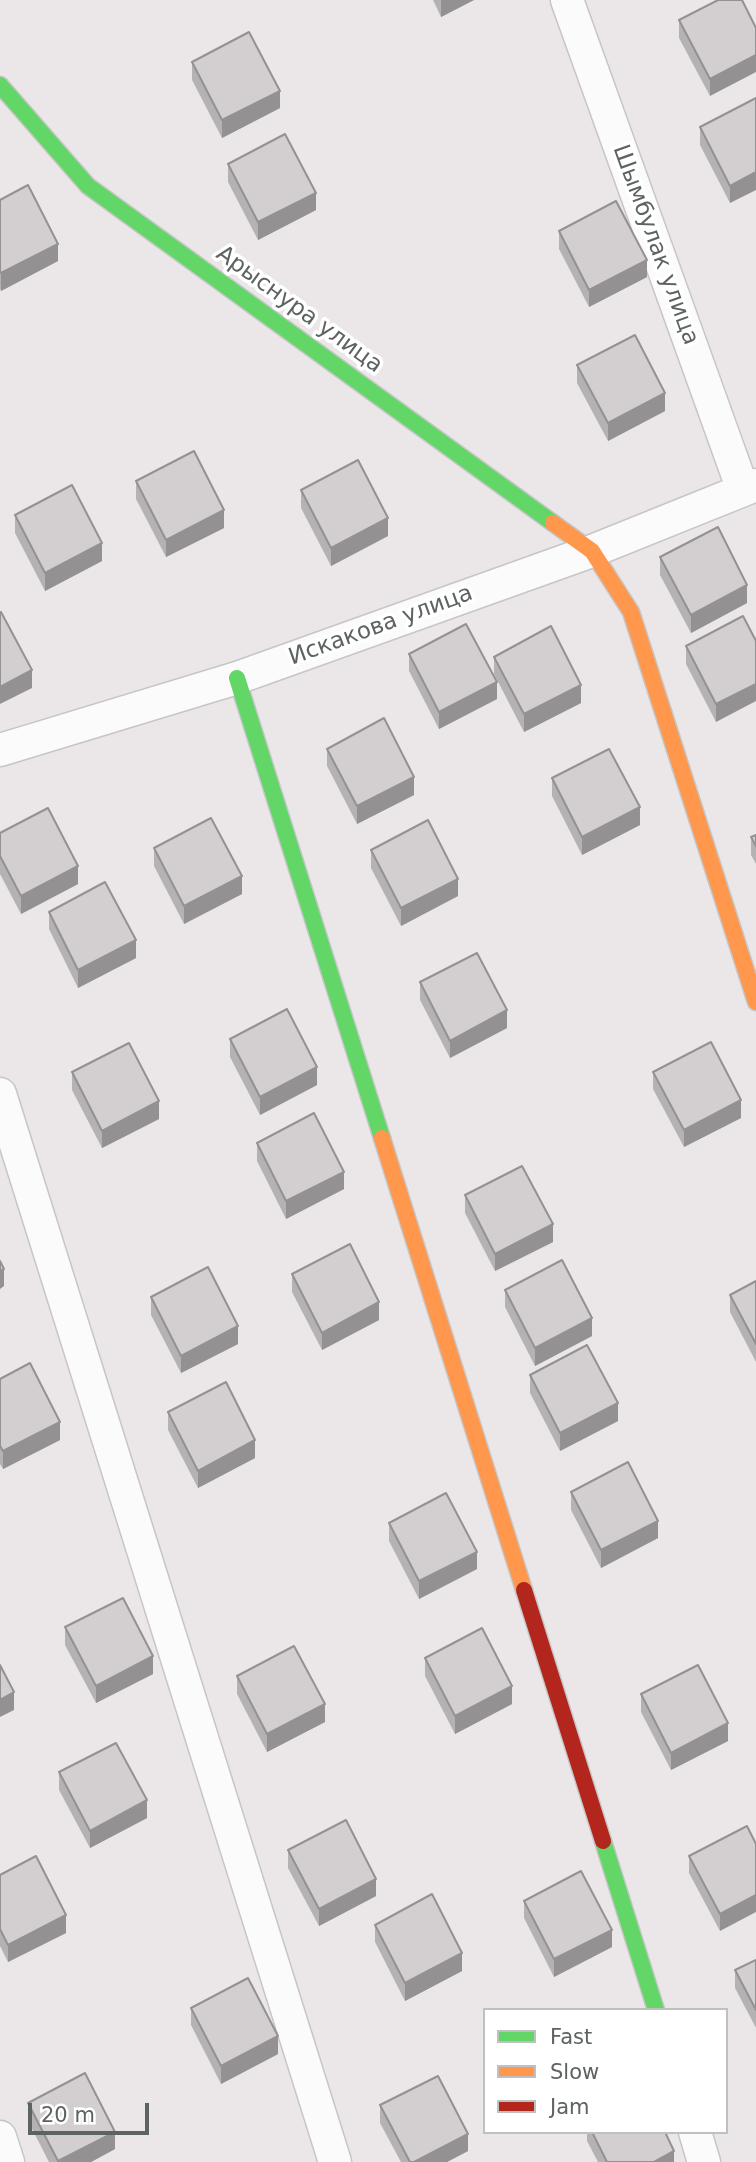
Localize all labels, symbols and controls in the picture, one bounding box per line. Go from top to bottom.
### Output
street label: Шымбулак улица [606,141,704,349]
street label: Арыснура улица [210,240,388,380]
street label: Искакова улица [285,580,477,672]
legend [483,2008,728,2134]
text: Fast [550,2025,592,2049]
text: Slow [550,2060,599,2084]
scale bar [32,2088,152,2132]
text: Jam [550,2095,590,2119]
text: 20 m [41,2103,95,2127]

